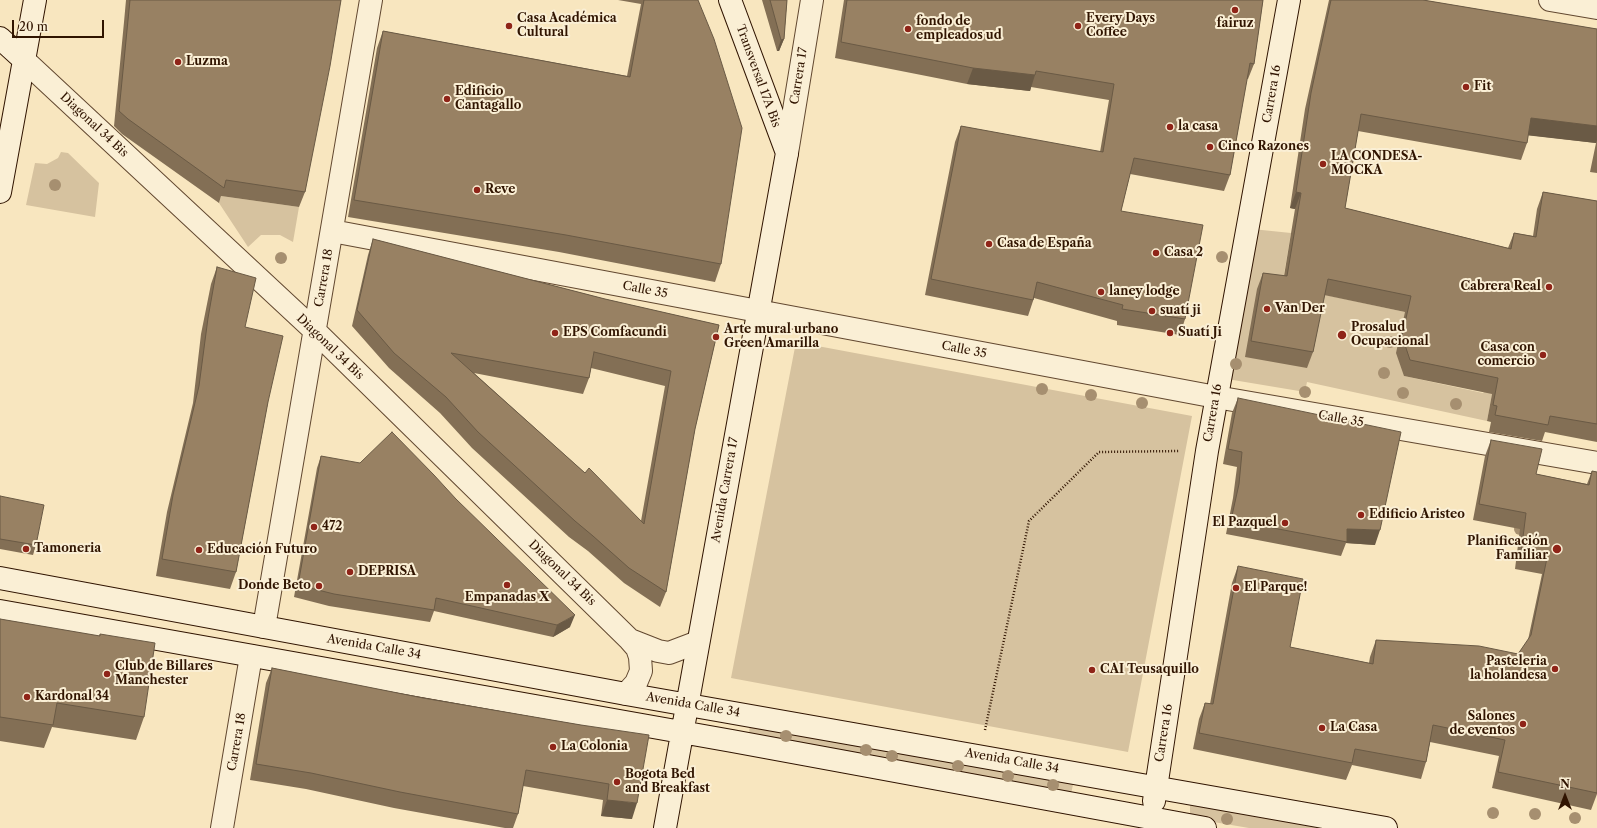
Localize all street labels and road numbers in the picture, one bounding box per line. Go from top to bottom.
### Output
street label: Transversal 17A Bis [733,23,783,129]
street label: Carrera 17 [787,46,811,106]
street label: Carrera 16 [1260,64,1284,124]
street label: Diagonal 34 Bis [57,90,131,160]
street label: Carrera 18 [312,248,336,308]
street label: Calle 35 [621,279,669,301]
street label: Diagonal 34 Bis [293,311,367,383]
street label: Calle 35 [940,339,988,361]
street label: Carrera 16 [1201,383,1225,443]
street label: Calle 35 [1317,408,1365,430]
street label: Avenida Carrera 17 [709,436,741,544]
street label: Diagonal 34 Bis [525,537,599,609]
street label: Avenida Calle 34 [326,632,422,662]
street label: Avenida Calle 34 [645,690,741,720]
street label: Carrera 16 [1152,703,1176,763]
street label: Carrera 18 [225,712,249,772]
street label: Avenida Calle 34 [964,746,1060,776]

